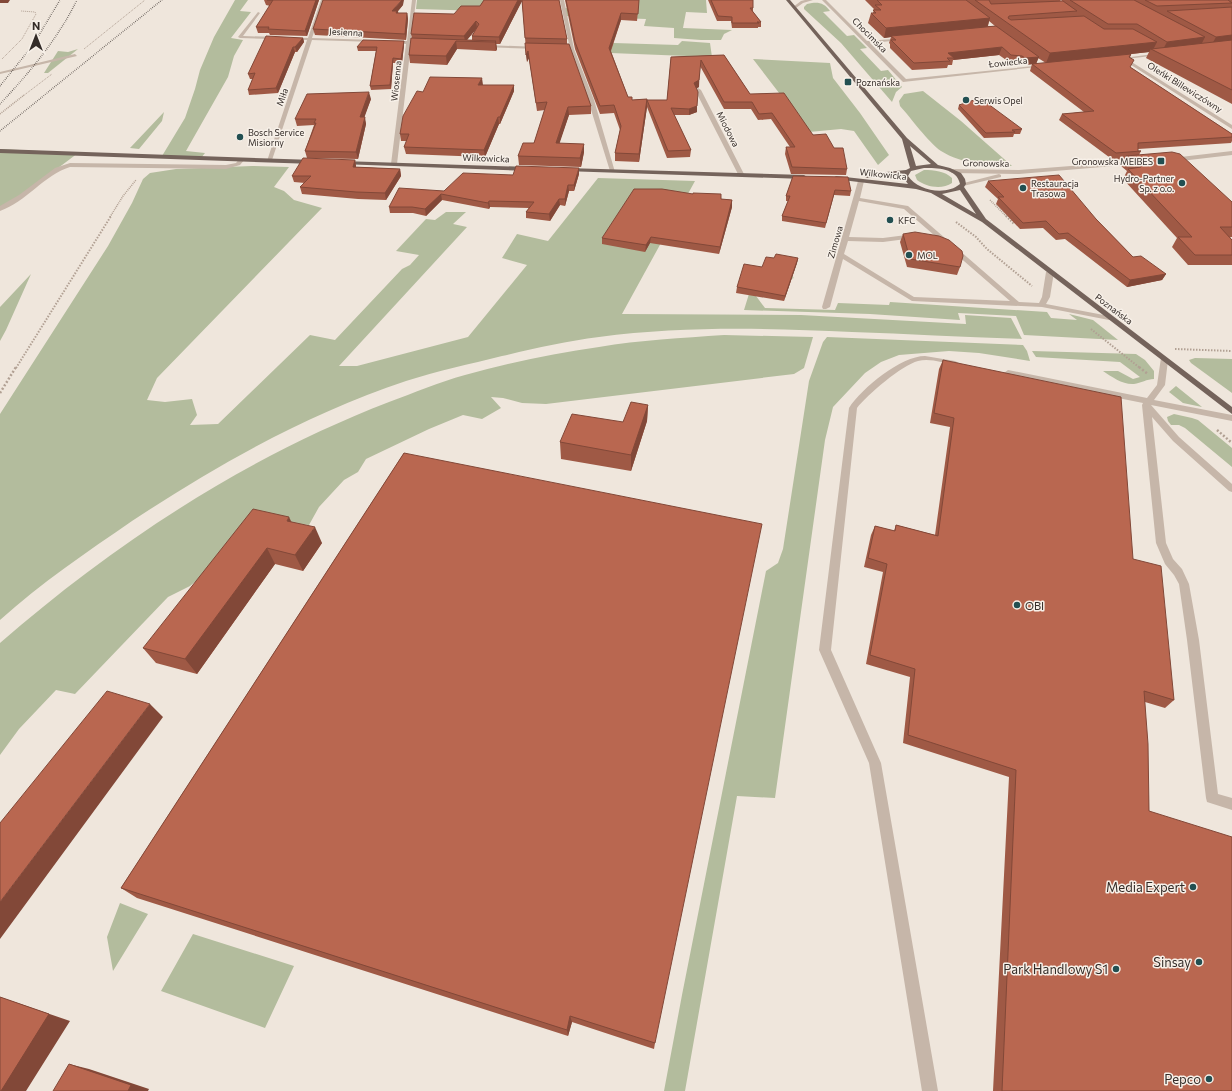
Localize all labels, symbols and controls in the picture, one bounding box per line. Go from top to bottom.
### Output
street label: Chocimska [850,15,890,55]
north arrow [16,16,56,56]
text: N [32,19,40,32]
street label: Jesienna [329,26,363,38]
street label: Łowiecka [987,54,1028,70]
street label: Oleńki Billewiczówny [1145,59,1225,115]
street label: Wiosenna [388,60,404,102]
marker: Poznańska [843,77,853,87]
place label: Poznańska [856,77,900,88]
street label: Miła [274,86,290,107]
marker: Serwis Opel [961,95,971,105]
place label: Serwis Opel [974,95,1023,106]
street label: Miodowa [714,109,742,149]
place label: Bosch Service Misiorny [248,127,305,148]
marker: Bosch Service Misiorny [235,132,245,142]
street label: Wilkowicka [462,152,510,164]
place label: Gronowska MEIBES [1072,156,1153,167]
marker: Gronowska MEIBES [1156,156,1166,166]
street label: Gronowska [963,157,1010,169]
street label: Wilkowicka [859,166,907,182]
place label: Hydro-Partner Sp. z o.o. [1114,173,1174,194]
place label: Restauracja Trasowa [1031,178,1079,199]
marker: Hydro-Partner Sp. z o.o. [1177,178,1187,188]
marker: Restauracja Trasowa [1018,183,1028,193]
marker: KFC [885,215,895,225]
place label: KFC [898,215,915,226]
street label: Zimowa [825,224,845,259]
marker: MOL [904,250,914,260]
place label: MOL [917,250,938,261]
street label: Poznańska [1093,291,1135,327]
place label: OBI [1025,599,1044,612]
marker: OBI [1012,600,1022,610]
place label: Media Expert [1106,879,1185,895]
marker: Media Expert [1188,882,1198,892]
place label: Sinsay [1153,954,1191,970]
marker: Sinsay [1194,957,1204,967]
place label: Park Handlowy S1 [1003,961,1108,977]
marker: Park Handlowy S1 [1111,964,1121,974]
place label: Pepco [1164,1071,1201,1087]
marker: Pepco [1204,1074,1214,1084]

